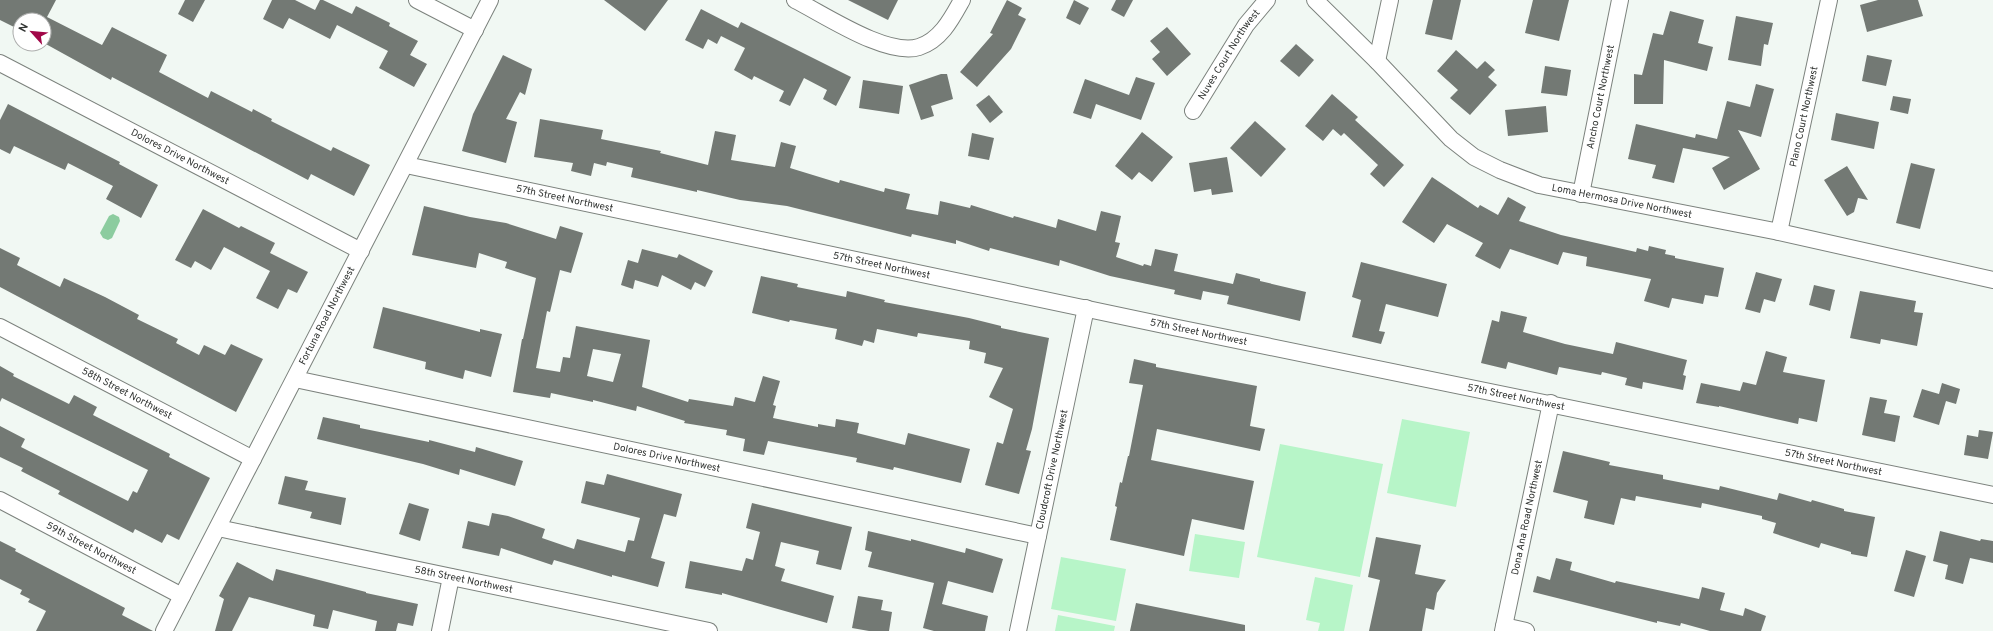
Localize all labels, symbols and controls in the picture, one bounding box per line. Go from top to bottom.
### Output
street label: Nuves Court Northwest [1195,7,1263,102]
north arrow [12,12,52,52]
text: N [16,21,32,35]
street label: Ancho Court Northwest [1584,44,1617,150]
street label: Plano Court Northwest [1787,65,1821,168]
street label: Dolores Drive Northwest [129,126,232,188]
street label: Loma Hermosa Drive Northwest [1551,181,1693,221]
street label: 57th Street Northwest [515,182,615,215]
street label: 57th Street Northwest [832,249,932,282]
street label: Fortuna Road Northwest [296,264,358,367]
street label: 57th Street Northwest [1149,316,1249,349]
street label: 58th Street Northwest [79,364,174,422]
street label: 57th Street Northwest [1466,381,1566,414]
street label: Cloudcroft Drive Northwest [1033,408,1071,531]
street label: Dolores Drive Northwest [612,440,722,475]
street label: 57th Street Northwest [1784,446,1883,479]
street label: Dona Ana Road Northwest [1508,459,1545,576]
street label: 59th Street Northwest [44,519,139,577]
street label: 58th Street Northwest [413,563,514,596]

